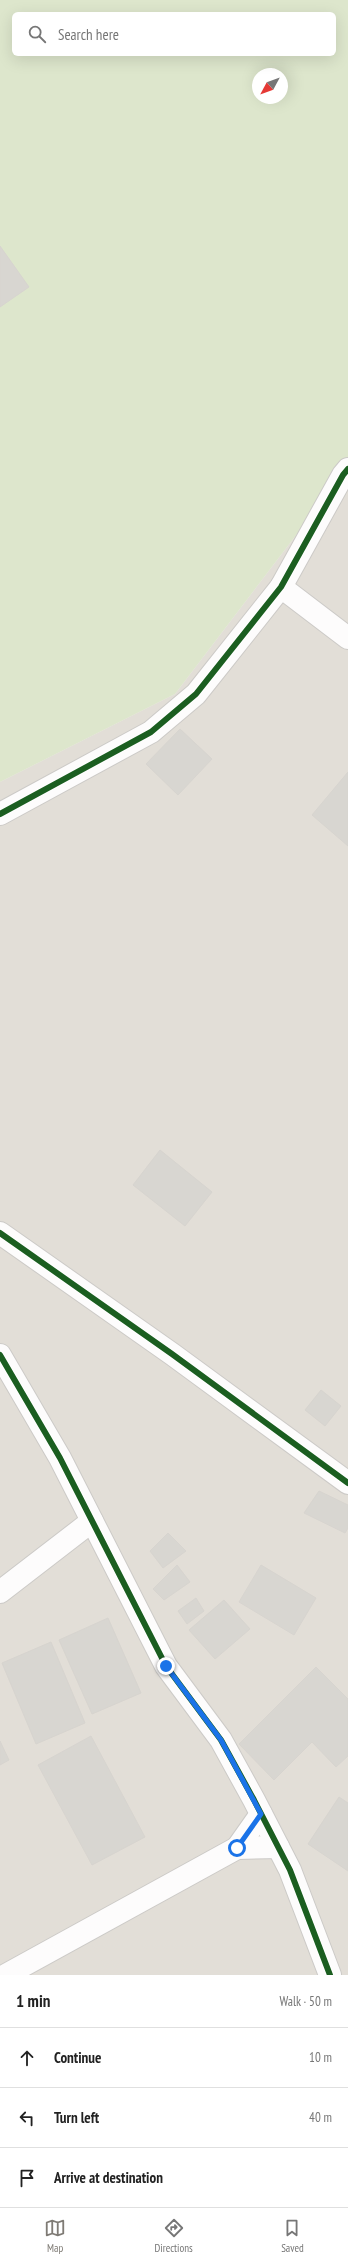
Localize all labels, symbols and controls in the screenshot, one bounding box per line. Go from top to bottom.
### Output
search box [12,12,336,56]
icon: search [26,23,48,45]
text: Search here [58,25,119,44]
north arrow [252,68,288,104]
route end [157,1657,175,1675]
route start [228,1839,246,1857]
text: 1 min [16,1990,50,2012]
text: Walk · 50 m [280,1993,332,2010]
icon: ahead [16,2047,38,2069]
text: Continue [54,2048,101,2067]
text: 10 m [309,2049,332,2066]
icon: left [16,2107,38,2129]
text: Turn left [54,2108,99,2127]
text: 40 m [309,2109,332,2126]
icon: arrive [16,2167,38,2189]
text: Arrive at destination [54,2168,163,2187]
tab: Map [44,2217,66,2255]
tab: Directions [155,2217,193,2255]
tab: Saved [281,2217,304,2255]

